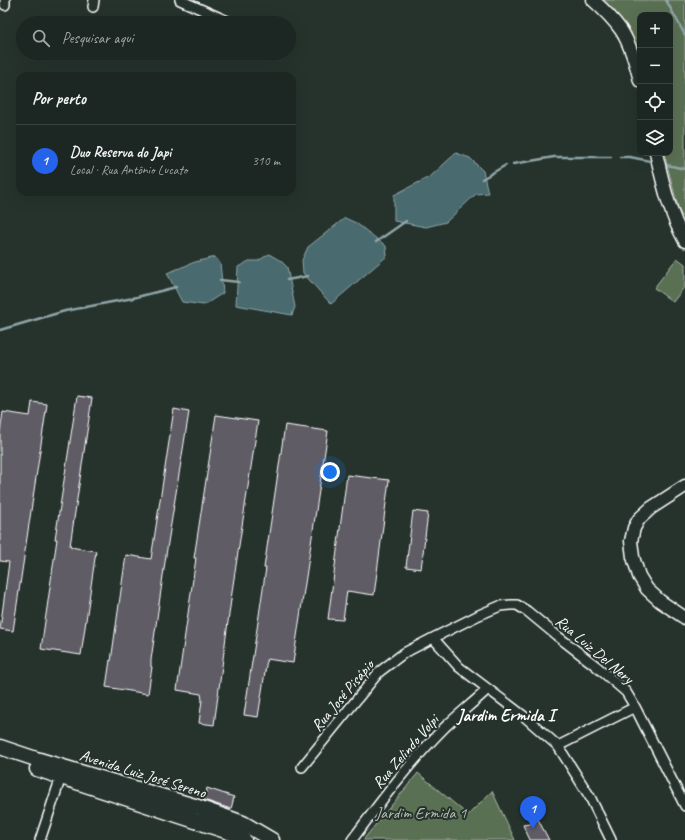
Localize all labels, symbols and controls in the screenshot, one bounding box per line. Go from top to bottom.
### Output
map controls [637,12,673,156]
button: + [637,12,673,48]
search box [16,16,296,60]
icon: search [30,27,52,49]
text: Pesquisar aqui [62,29,133,48]
button: − [637,48,673,84]
button: locate [637,84,673,120]
text: Por perto [32,88,86,109]
button: layers [637,120,673,156]
text: Duo Reserva do Japi [70,143,171,162]
text: 1 [42,153,48,169]
text: 310 m [252,153,280,169]
text: Local · Rua Antônio Lucato [70,162,187,178]
your location [320,462,340,482]
street label: Rua Luiz Del Nery [551,611,639,689]
street label: Rua José Pisápio [307,654,380,735]
district label: Jardim Ermida I [456,705,559,726]
street label: Rua Zelindo Volpi [368,709,445,793]
street label: Avenida Luiz José Sereno [77,745,210,803]
pin: 1 [520,796,546,829]
park label: Jardim Ermida 1 [375,803,467,823]

